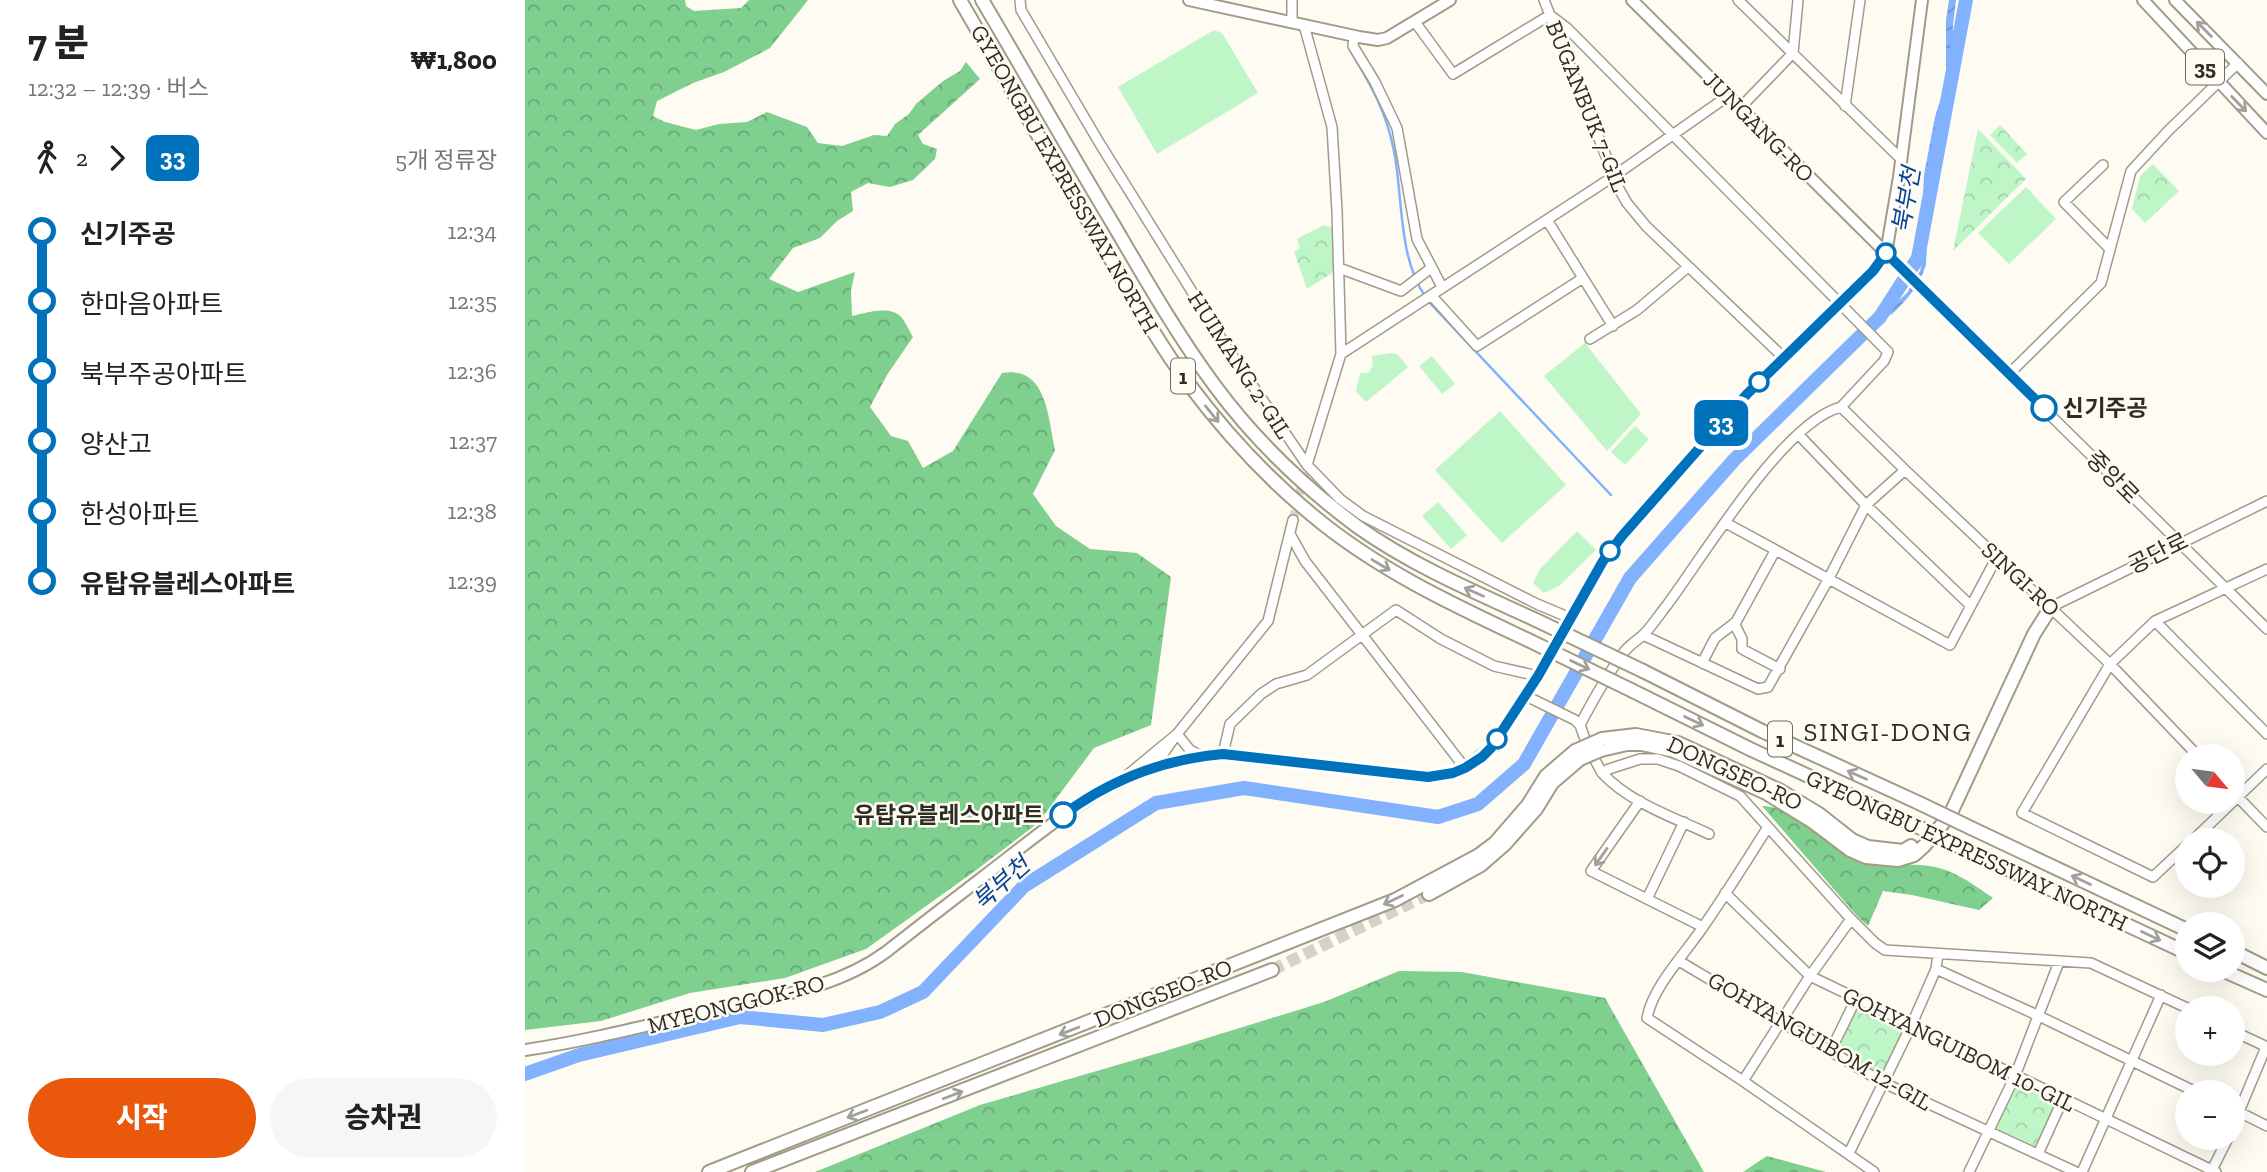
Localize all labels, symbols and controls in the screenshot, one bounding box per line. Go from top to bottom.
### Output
street label: BUGANBUK 7-GIL [1540,16,1634,196]
text: 7 분 [28,20,89,66]
street label: GYEONGBU EXPRESSWAY NORTH [965,20,1165,338]
one-way arrow [2196,21,2213,38]
text: ₩1,800 [410,44,497,76]
road number: 35 [2186,50,2224,84]
street label: JUNGANG-RO [1698,66,1820,188]
text: 12:32 – 12:39 · 버스 [28,74,209,102]
one-way arrow [2231,95,2248,112]
icon: walk [28,139,66,177]
icon: forward [98,139,136,177]
text: 33 [160,143,185,172]
text: 2 [76,144,88,172]
text: 5개 정류장 [395,146,497,174]
water label: 북부천 [1886,162,1927,235]
text: 12:34 [448,217,497,245]
text: 신기주공 [80,218,176,250]
unlabelled marker [1876,243,1896,263]
street label: HUIMANG 2-GIL [1182,286,1298,444]
text: 12:35 [448,287,497,315]
text: 한마음아파트 [80,288,224,320]
text: 12:36 [448,357,497,385]
text: 북부주공아파트 [80,358,247,390]
road number: 1 [1171,358,1195,394]
unlabelled marker [1749,372,1769,392]
place label: 신기주공 [2063,394,2148,422]
marker: 신기주공 [2031,395,2057,421]
line badge: 33 [1689,400,1753,446]
one-way arrow [1204,404,1220,422]
text: 33 [1708,408,1734,437]
text: 12:37 [449,427,497,455]
text: 양산고 [80,428,152,460]
street label: 중앙로 [2081,445,2145,509]
text: 12:38 [448,497,497,525]
text: 한성아파트 [80,498,200,530]
street label: 공단로 [2123,527,2193,579]
street label: SINGI-RO [1976,536,2066,622]
unlabelled marker [1600,541,1620,561]
one-way arrow [1370,558,1390,572]
text: 12:39 [448,567,497,595]
text: 유탑유블레스아파트 [80,568,295,600]
one-way arrow [1464,585,1485,598]
one-way arrow [1569,658,1590,672]
one-way arrow [1683,714,1704,728]
district label: SINGI-DONG [1804,716,1972,748]
road number: 1 [1768,722,1792,756]
unlabelled marker [1487,729,1507,749]
street label: DONGSEO-RO [1663,729,1807,817]
north arrow [2175,744,2245,814]
map controls [2175,744,2245,1150]
street label: GYEONGBU EXPRESSWAY NORTH [1802,763,2132,937]
one-way arrow [1847,768,1868,781]
place label: 유탑유블레스아파트 [854,801,1044,829]
marker: 유탑유블레스아파트 [1050,802,1076,828]
button: locate [2175,828,2245,898]
one-way arrow [1594,847,1608,866]
water label: 북부천 [967,848,1037,916]
one-way arrow [2071,873,2093,886]
one-way arrow [1383,894,1404,907]
button: layers [2175,912,2245,982]
one-way arrow [2141,931,2162,944]
street label: DONGSEO-RO [1090,953,1236,1033]
street label: GOHYANGUIBOM 12-GIL [1703,965,1937,1117]
street label: MYEONGGOK-RO [645,968,827,1040]
street label: GOHYANGUIBOM 10-GIL [1838,980,2080,1118]
button: + [2175,996,2245,1066]
one-way arrow [1058,1025,1080,1038]
button: 시작 [28,1078,256,1158]
button: 승차권 [270,1078,497,1158]
button: − [2175,1080,2245,1150]
one-way arrow [941,1087,963,1100]
one-way arrow [847,1108,868,1121]

